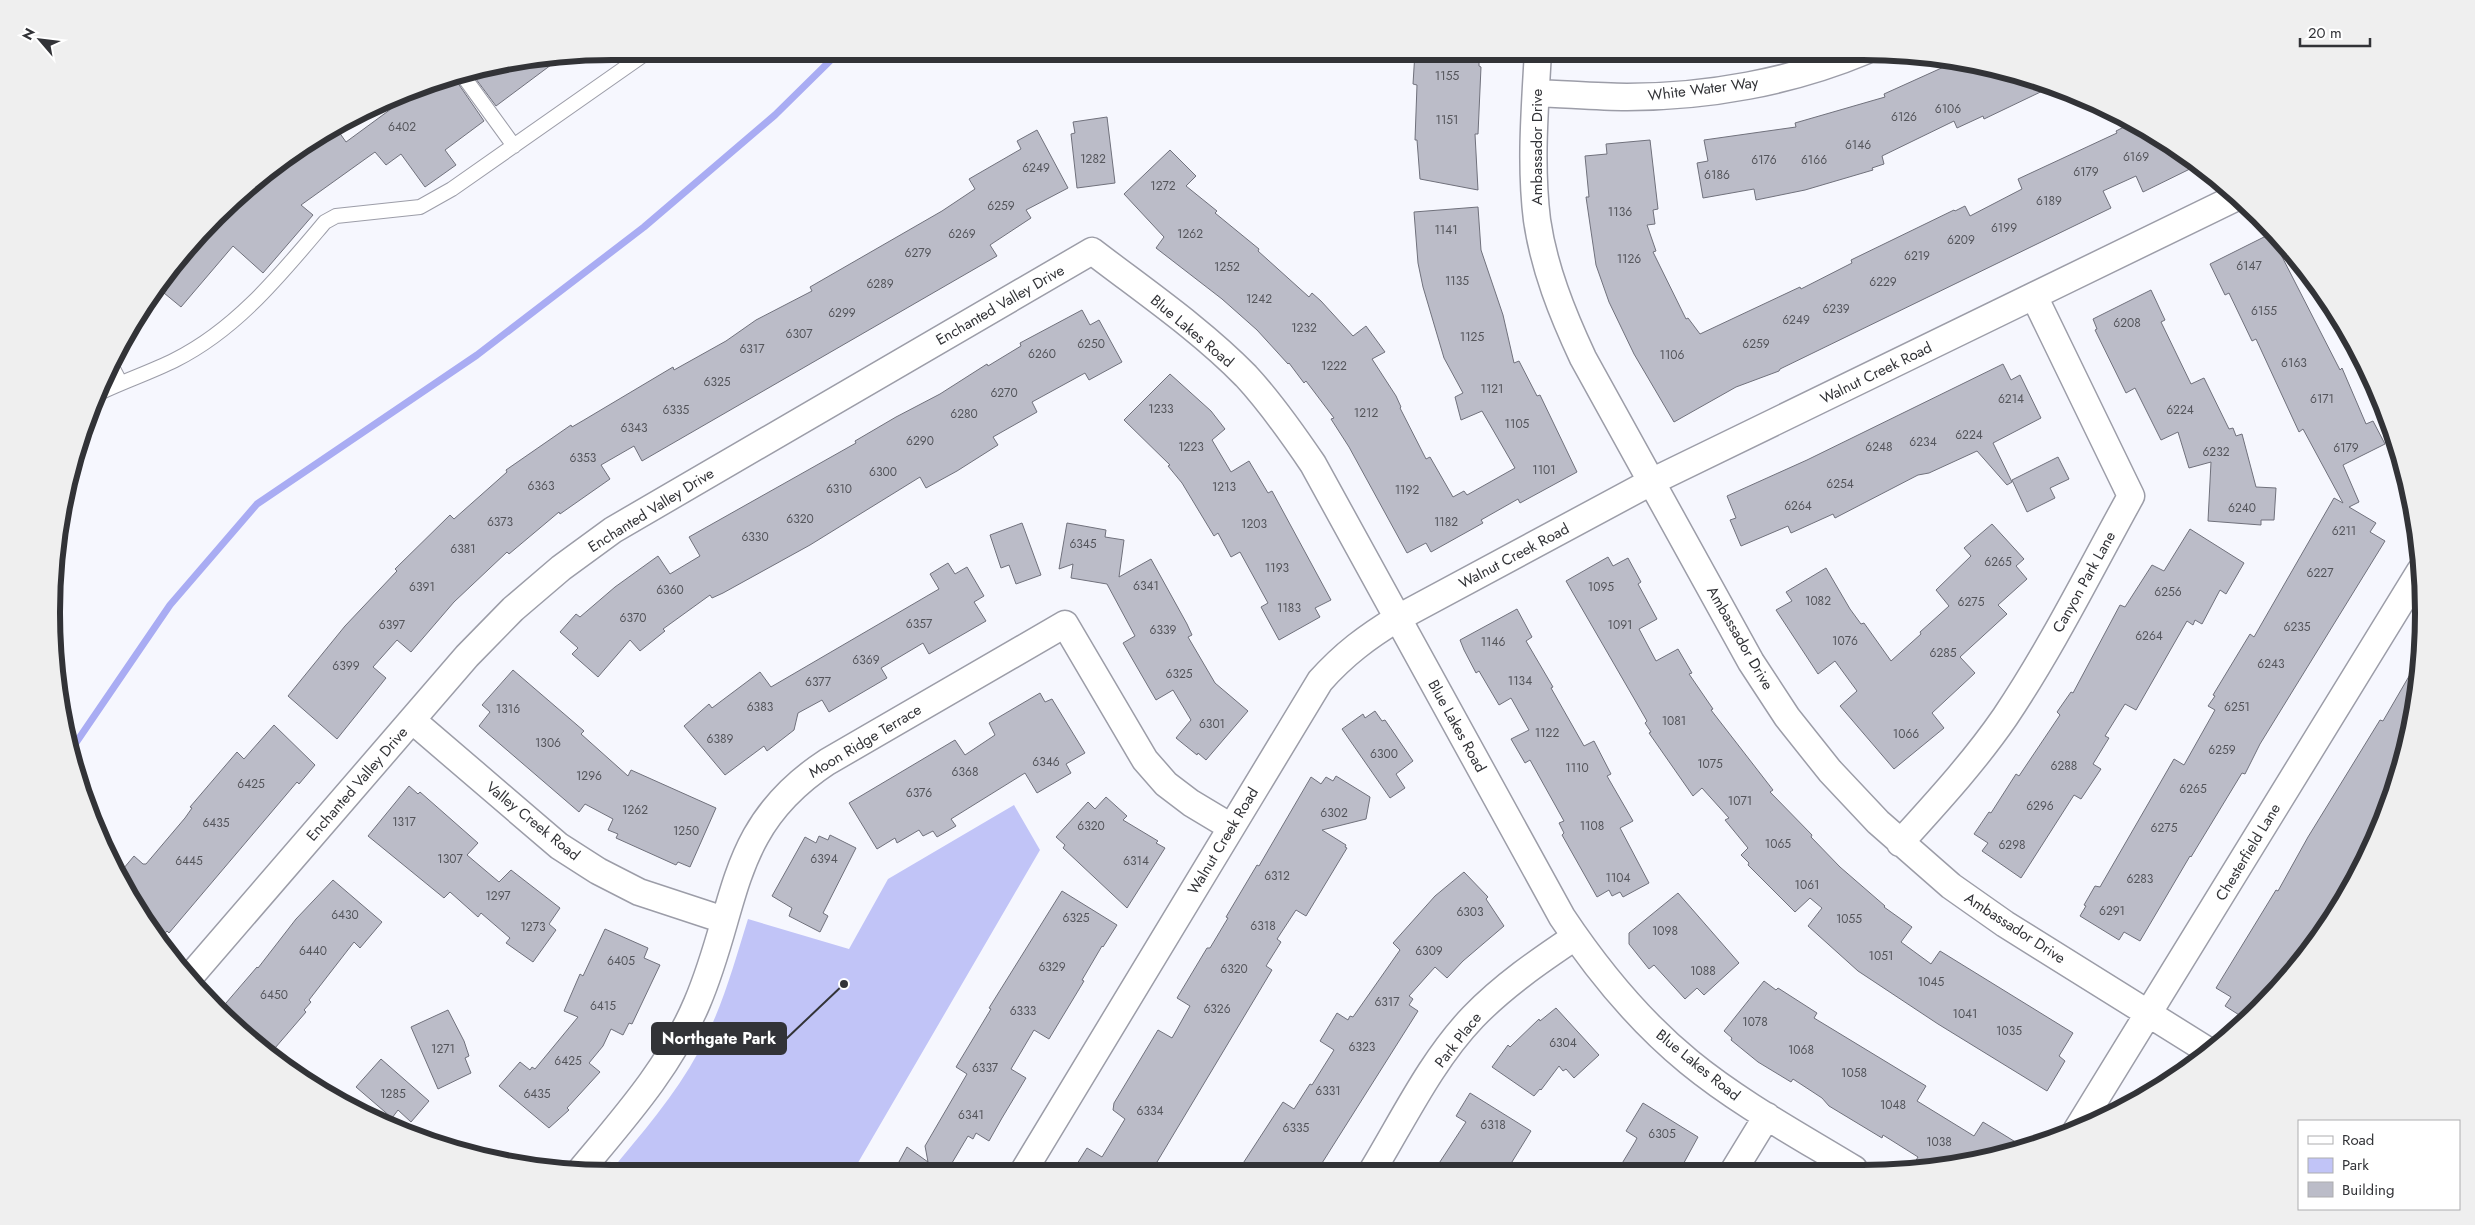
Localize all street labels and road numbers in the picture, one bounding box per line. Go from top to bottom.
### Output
street label: White Water Way [1647,71,1760,107]
street label: Ambassador Drive [1526,89,1548,205]
street label: Enchanted Valley Drive [932,259,1069,351]
street label: Blue Lakes Road [1146,290,1238,372]
street label: Walnut Creek Road [1816,336,1936,410]
street label: Enchanted Valley Drive [584,462,719,558]
street label: Walnut Creek Road [1455,518,1573,594]
street label: Canyon Park Lane [2047,527,2121,637]
street label: Ambassador Drive [1701,582,1779,694]
street label: Blue Lakes Road [1422,676,1492,776]
street label: Moon Ridge Terrace [804,698,926,783]
street label: Enchanted Valley Drive [301,722,413,846]
street label: Valley Creek Road [481,776,585,866]
street label: Walnut Creek Road [1182,783,1264,899]
street label: Chesterfield Lane [2210,799,2286,905]
street label: Ambassador Drive [1960,887,2070,969]
street label: Park Place [1429,1007,1487,1072]
street label: Blue Lakes Road [1651,1024,1745,1106]

